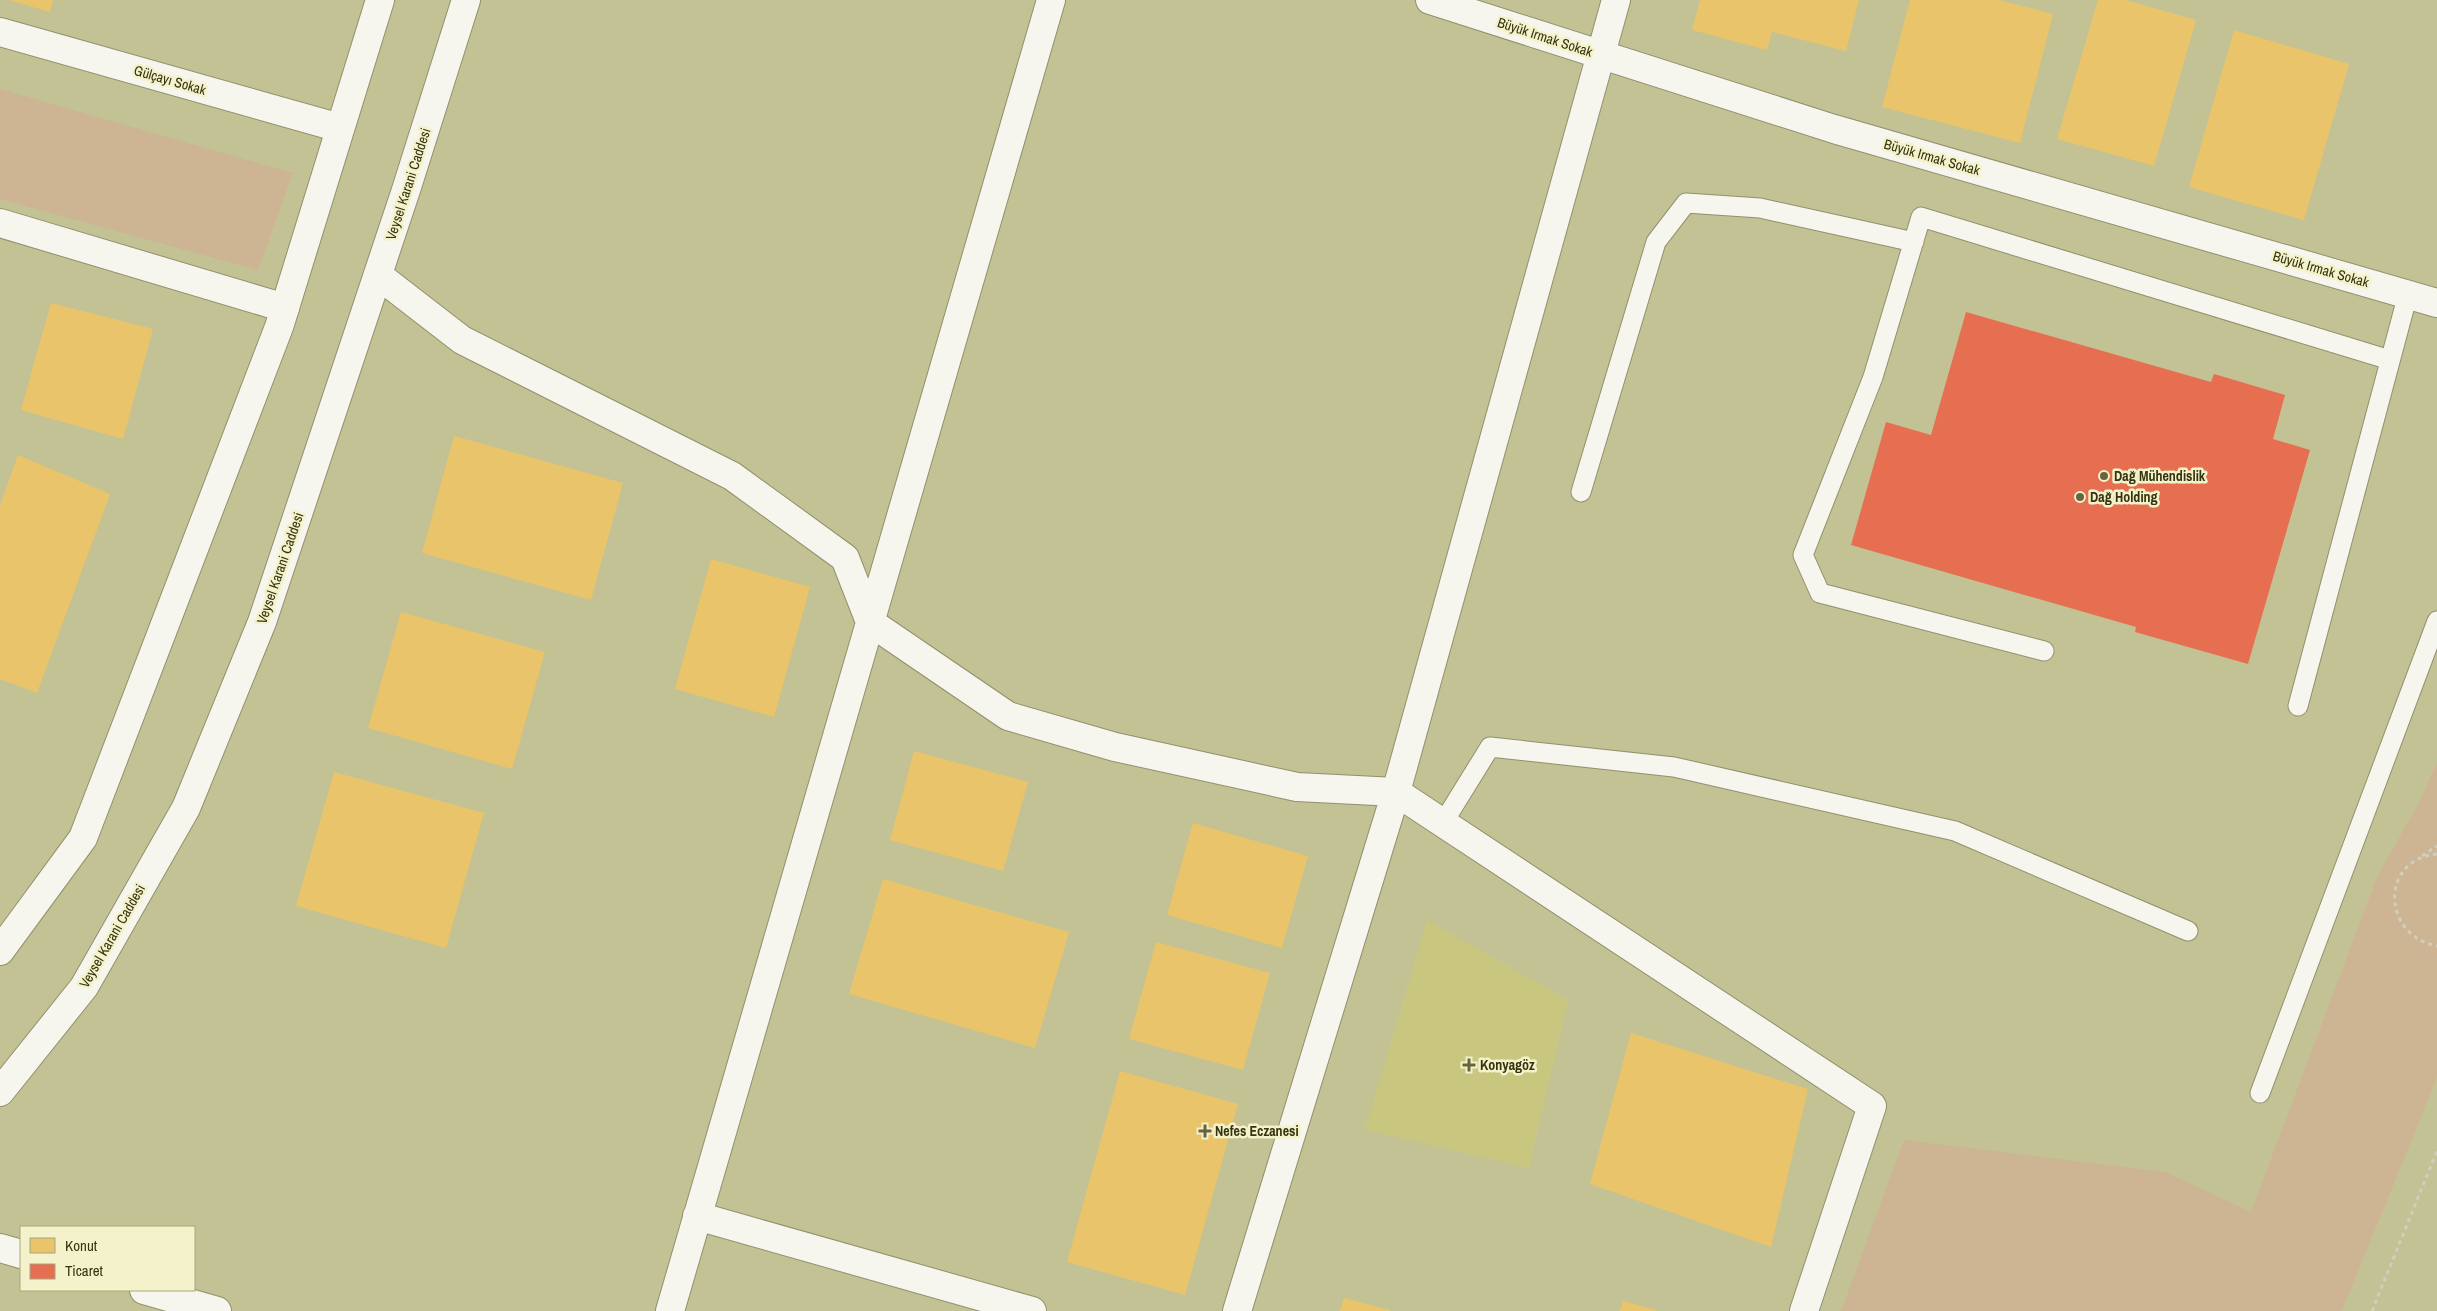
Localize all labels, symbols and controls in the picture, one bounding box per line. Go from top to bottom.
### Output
street label: Büyük Irmak Sokak [1495,13,1595,61]
street label: Gülçayı Sokak [132,61,208,99]
street label: Veysel Karani Caddesi [381,126,435,242]
street label: Büyük Irmak Sokak [1882,135,1982,179]
street label: Büyük Irmak Sokak [2271,247,2371,291]
place label: Dağ Mühendislik [2114,467,2206,485]
marker: Dağ Mühendislik [2098,470,2110,482]
place label: Dağ Holding [2090,488,2158,506]
marker: Dağ Holding [2074,491,2086,503]
street label: Veysel Karani Caddesi [252,510,308,626]
street label: Veysel Karani Caddesi [75,881,149,991]
place label: Konyagöz [1480,1056,1535,1074]
marker: Konyagöz [1462,1058,1476,1072]
place label: Nefes Eczanesi [1215,1122,1299,1140]
marker: Nefes Eczanesi [1199,1125,1211,1137]
legend [20,1226,195,1291]
text: Konut [65,1235,98,1256]
text: Ticaret [65,1260,104,1281]

